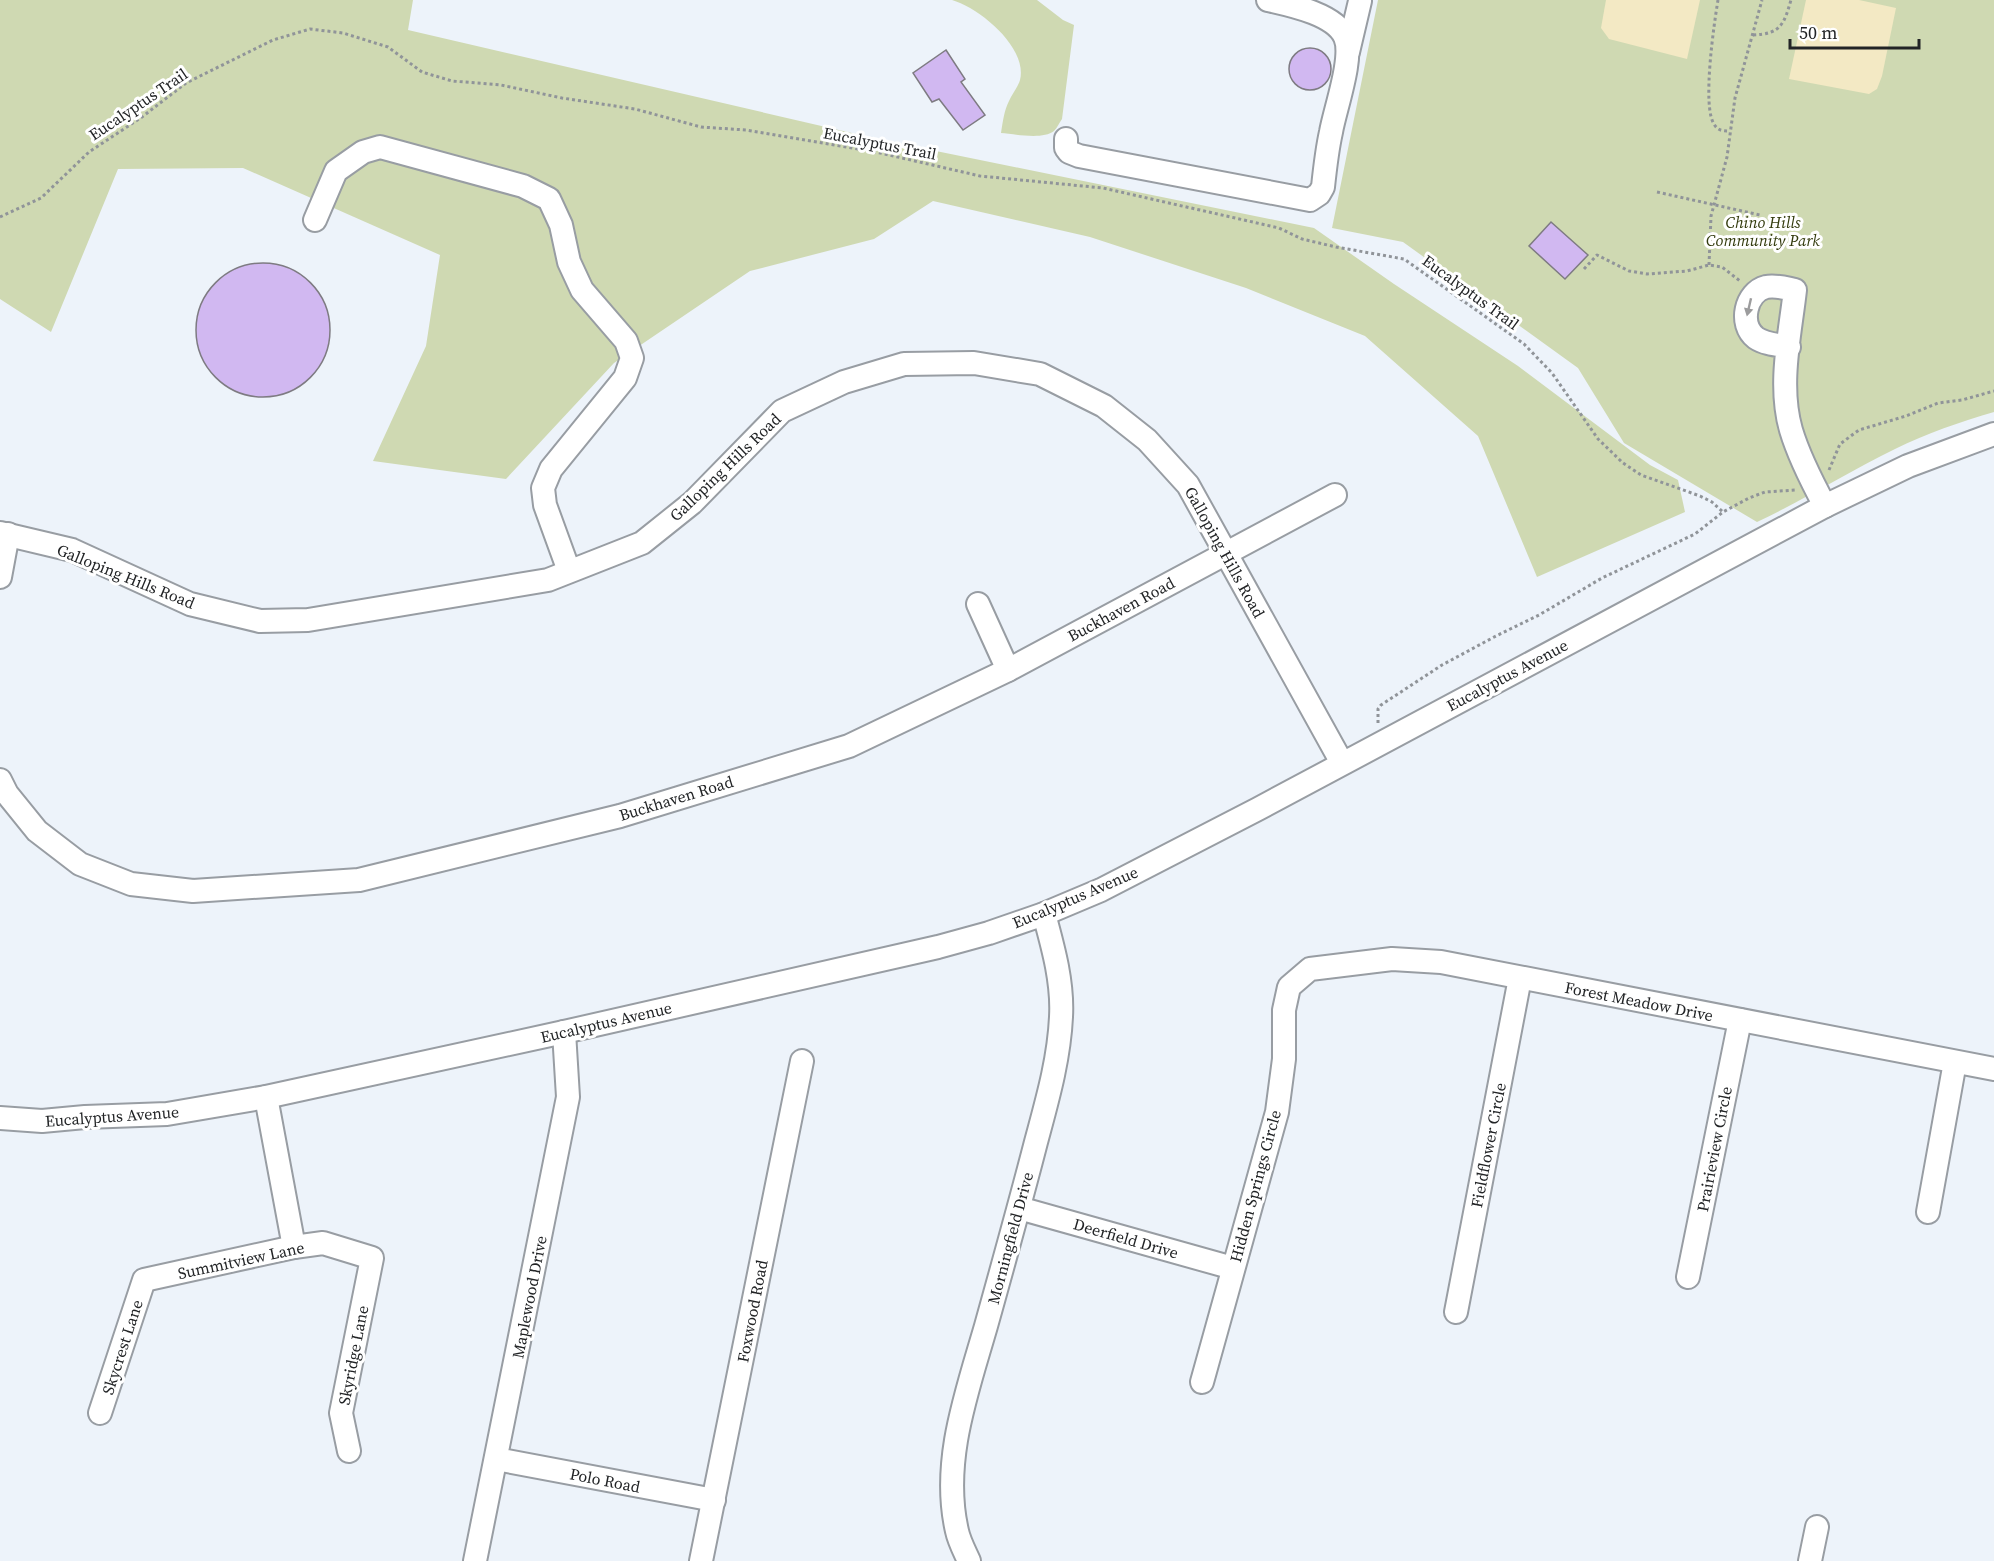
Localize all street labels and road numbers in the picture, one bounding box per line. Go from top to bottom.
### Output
street label: Eucalyptus Trail [84,63,192,145]
street label: Eucalyptus Trail [821,121,939,165]
street label: Eucalyptus Trail [1418,249,1524,335]
street label: Galloping Hills Road [665,408,785,526]
street label: Galloping Hills Road [1180,482,1270,622]
street label: Galloping Hills Road [54,538,198,614]
street label: Buckhaven Road [1064,572,1178,646]
street label: Eucalyptus Avenue [1443,634,1571,716]
street label: Buckhaven Road [616,770,736,826]
street label: Eucalyptus Avenue [1009,861,1141,933]
street label: Forest Meadow Drive [1563,976,1715,1026]
street label: Eucalyptus Avenue [538,996,674,1048]
street label: Fieldflower Circle [1465,1081,1511,1209]
street label: Prairieview Circle [1691,1084,1737,1214]
street label: Eucalyptus Avenue [44,1100,180,1132]
street label: Hidden Springs Circle [1224,1107,1286,1265]
street label: Morningfield Drive [982,1169,1038,1307]
street label: Deerfield Drive [1071,1212,1181,1264]
street label: Maplewood Drive [506,1234,552,1360]
street label: Summitview Lane [176,1236,306,1284]
street label: Foxwood Road [731,1258,773,1364]
street label: Skycrest Lane [96,1297,148,1397]
street label: Skyridge Lane [333,1303,373,1407]
street label: Polo Road [568,1462,642,1498]

